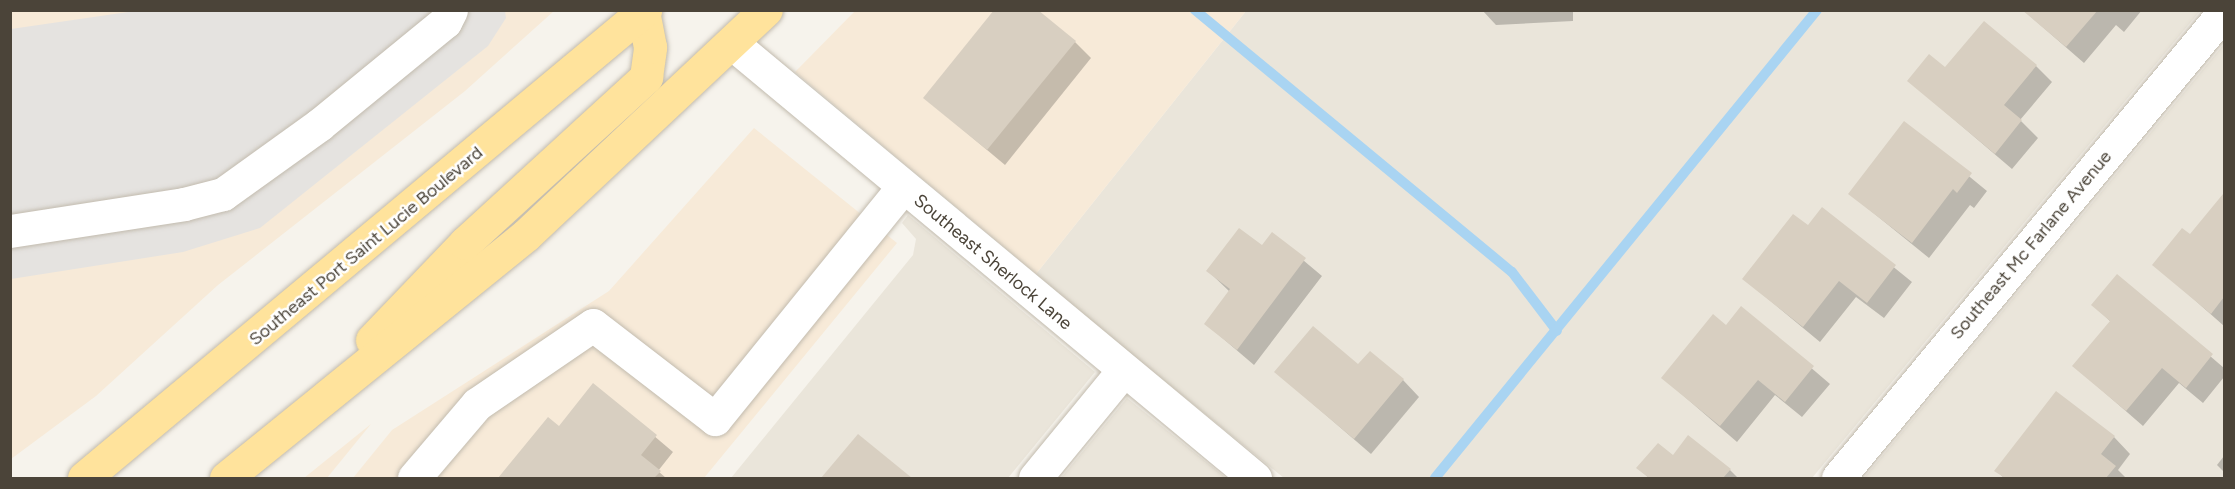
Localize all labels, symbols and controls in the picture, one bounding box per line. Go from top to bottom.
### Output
street label: Southeast Port Saint Lucie Boulevard [245,142,487,350]
street label: Southeast Mc Farlane Avenue [1946,146,2116,344]
street label: Southeast Sherlock Lane [910,190,1076,334]

